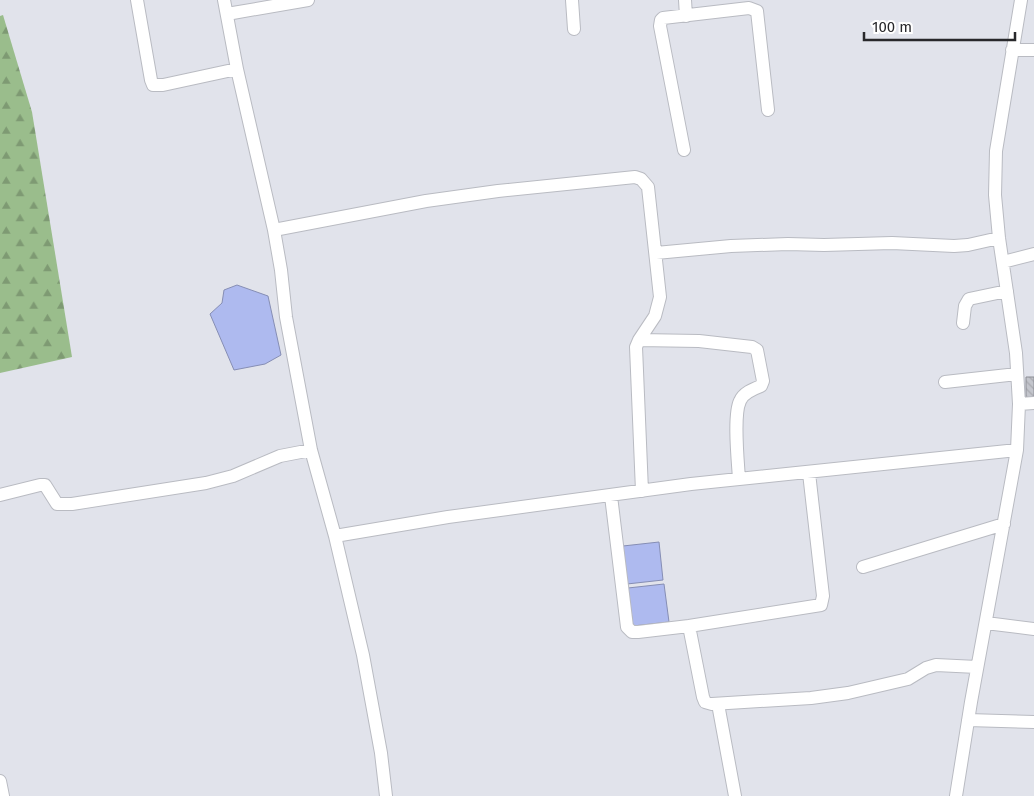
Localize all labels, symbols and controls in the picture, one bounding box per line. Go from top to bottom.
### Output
scale bar [864,10,1015,42]
text: 100 m [872,18,912,36]

